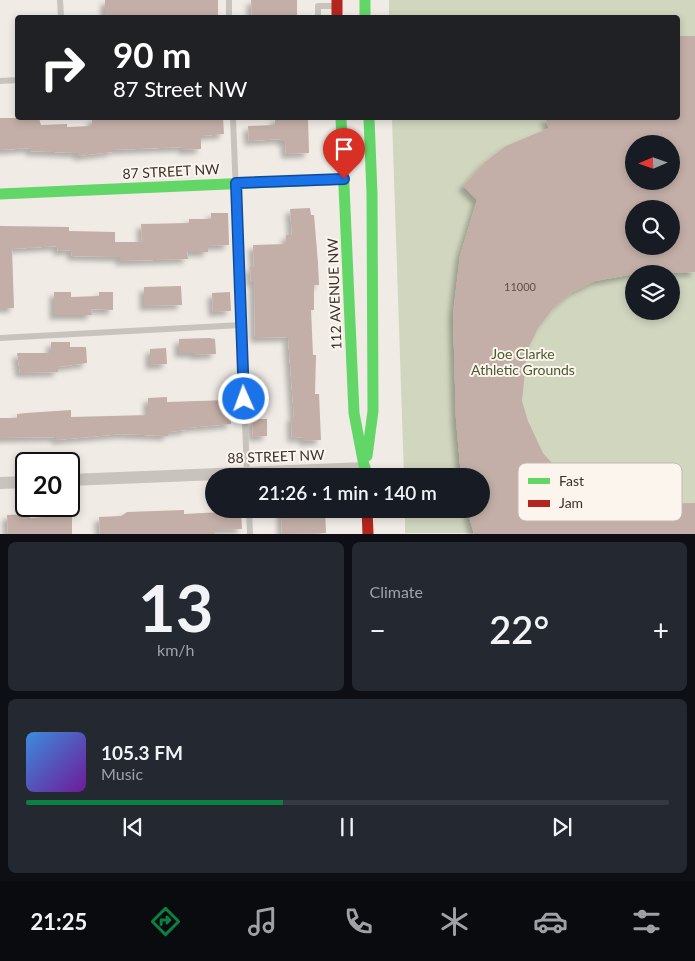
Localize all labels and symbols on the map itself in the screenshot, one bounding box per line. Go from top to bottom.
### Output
pin [323,128,365,179]
north arrow [625,135,680,190]
street label: 87 STREET NW [122,160,220,182]
street label: 112 AVENUE NW [324,237,344,350]
house number: 11000 [504,280,537,293]
park label: Joe Clarke Athletic Grounds [471,345,575,378]
position arrow [217,372,269,424]
street label: 88 STREET NW [227,446,325,466]
speed limit sign: 20 [15,452,80,517]
legend [518,463,682,521]
text: Fast [559,472,584,489]
text: Jam [559,494,583,511]

